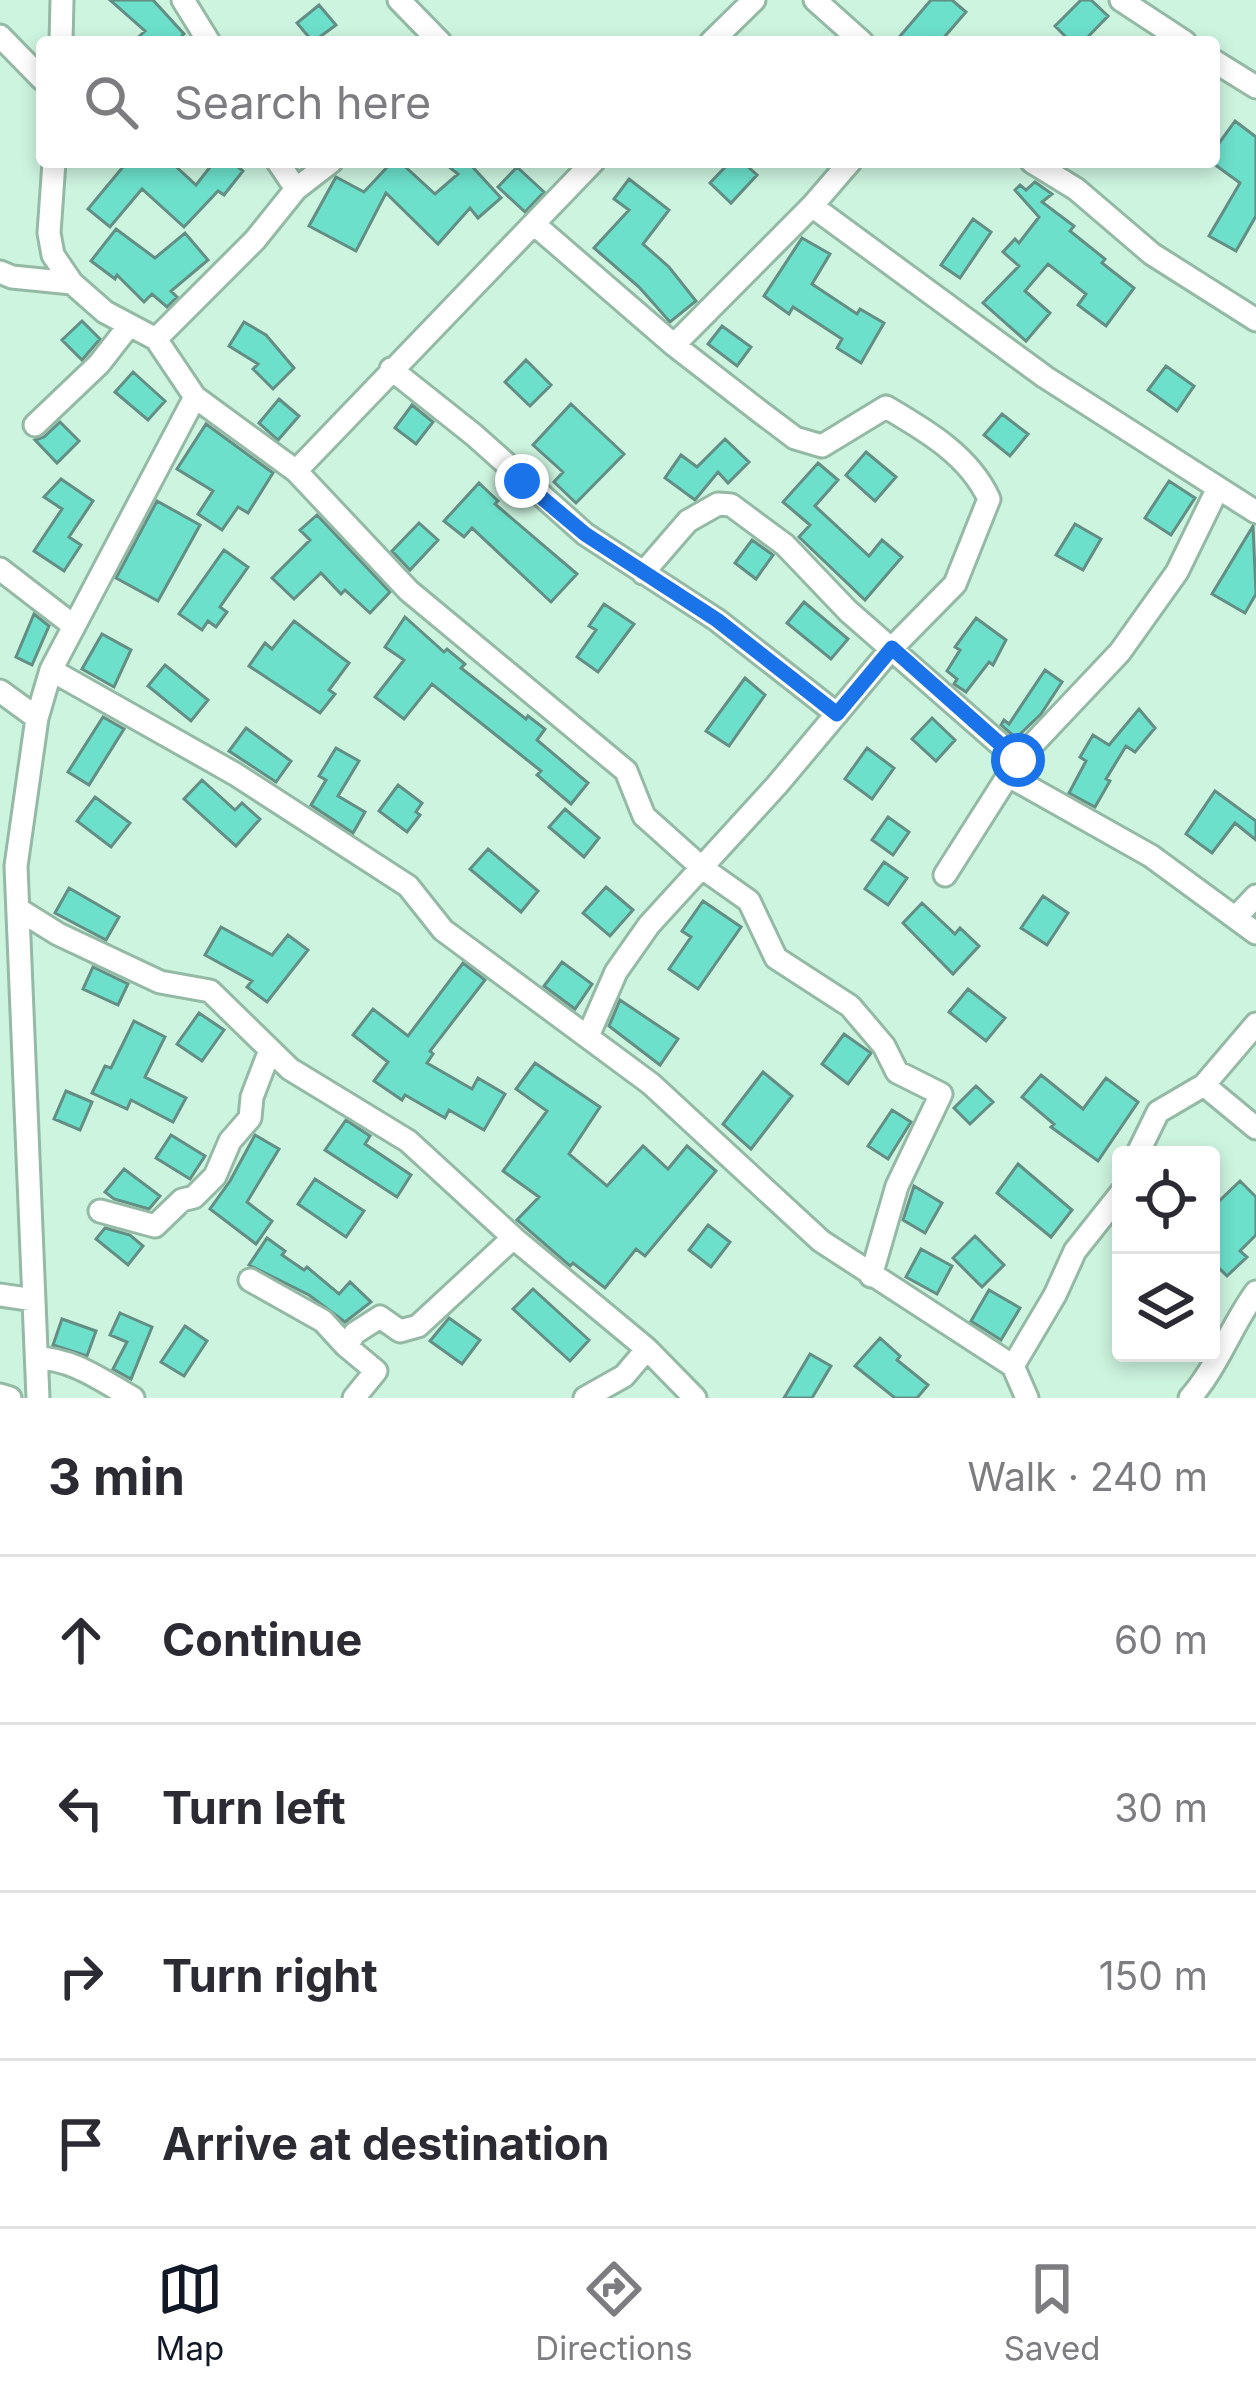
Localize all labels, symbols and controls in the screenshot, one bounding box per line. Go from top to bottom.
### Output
search box [36,36,1220,168]
icon: search [78,69,144,135]
text: Search here [174,75,431,130]
route end [495,454,549,508]
route start [991,733,1045,787]
map controls [1112,1146,1220,1362]
button: locate [1112,1146,1220,1254]
button: layers [1112,1254,1220,1362]
text: 3 min [48,1446,185,1507]
text: Walk · 240 m [968,1453,1208,1500]
icon: ahead [48,1607,114,1673]
text: Continue [162,1612,362,1667]
text: 60 m [1114,1616,1208,1663]
icon: left [48,1775,114,1841]
text: Turn left [162,1780,346,1835]
text: 30 m [1114,1784,1208,1831]
icon: right [48,1943,114,2009]
text: Turn right [162,1948,378,2003]
text: 150 m [1099,1952,1208,1999]
icon: arrive [48,2111,114,2177]
text: Arrive at destination [162,2116,609,2171]
tab: Map [156,2256,224,2368]
tab: Directions [535,2256,693,2368]
tab: Saved [1004,2256,1100,2368]

